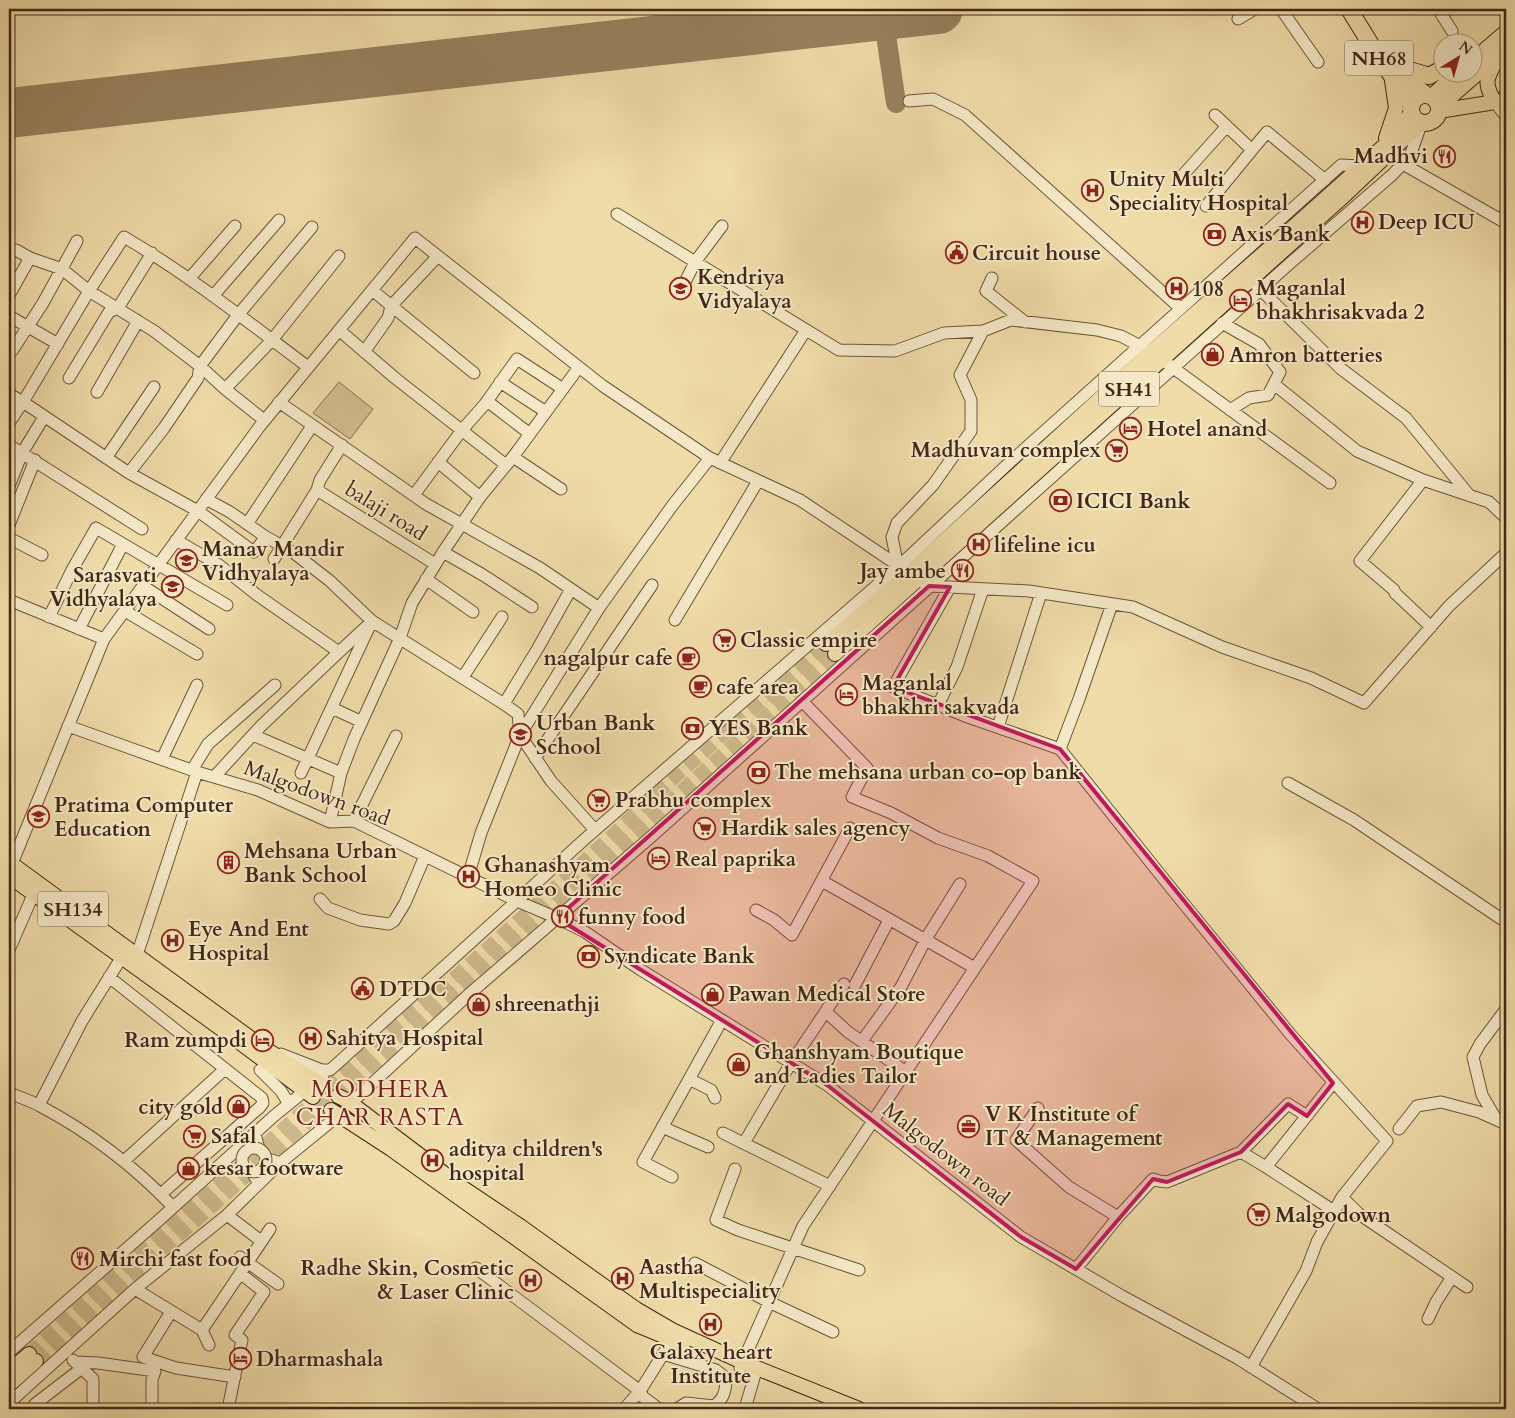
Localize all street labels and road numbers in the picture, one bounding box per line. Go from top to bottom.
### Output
road number: NH68 [1345,40,1413,76]
road number: SH41 [1099,372,1159,406]
street label: balaji road [339,475,432,548]
street label: Malgodown road [240,754,394,833]
road number: SH134 [38,892,108,926]
street label: Malgodown road [876,1096,1015,1213]

